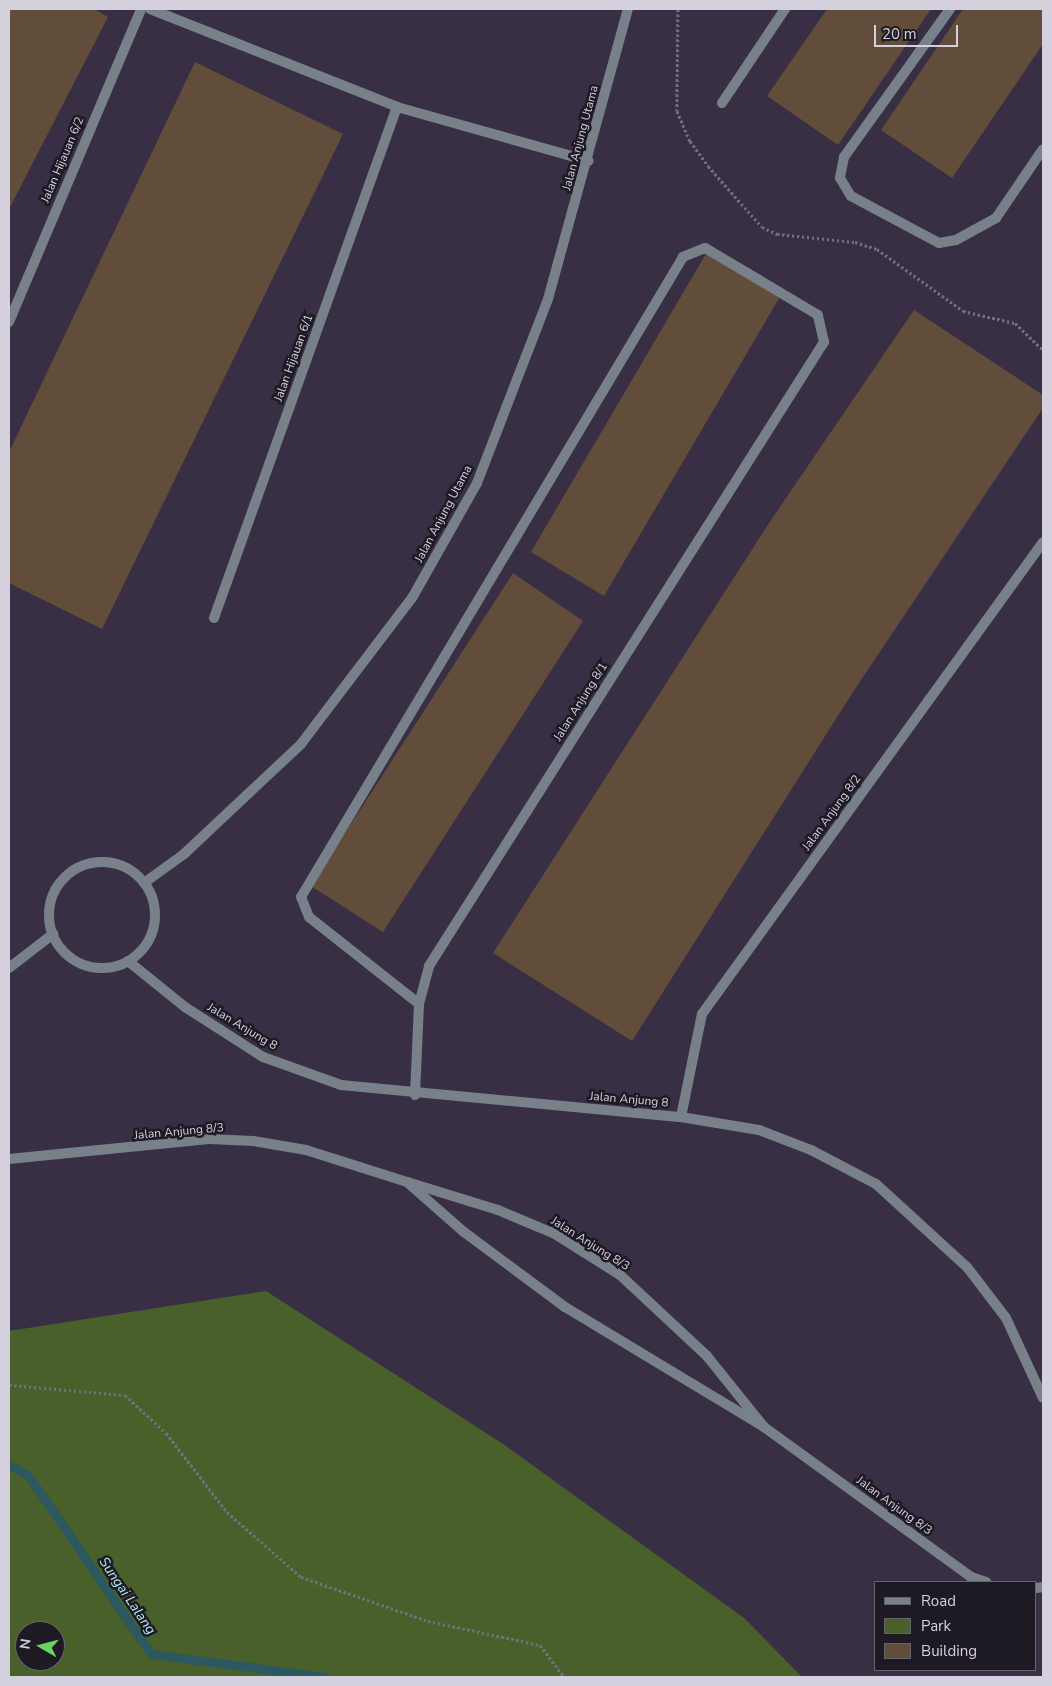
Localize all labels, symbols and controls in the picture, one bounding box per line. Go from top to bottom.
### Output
scale bar [877,15,961,47]
text: 20 m [882,24,917,44]
street label: Jalan Anjung Utama [560,84,602,192]
street label: Jalan Hijauan 6/2 [38,115,88,205]
street label: Jalan Hijauan 6/1 [272,312,316,404]
street label: Jalan Anjung Utama [412,463,476,565]
street label: Jalan Anjung 8/1 [551,660,611,744]
street label: Jalan Anjung 8/2 [800,772,864,854]
street label: Jalan Anjung 8 [204,1000,280,1054]
street label: Jalan Anjung 8 [589,1089,669,1111]
street label: Jalan Anjung 8/3 [134,1121,224,1143]
street label: Jalan Anjung 8/3 [548,1214,632,1274]
street label: Jalan Anjung 8/3 [853,1474,935,1538]
water label: Sungai Lalang [95,1554,159,1638]
legend [874,1581,1037,1671]
text: Road [921,1591,956,1611]
text: Park [921,1616,951,1636]
north arrow [15,1621,65,1671]
text: N [16,1637,36,1651]
text: Building [921,1641,977,1661]

